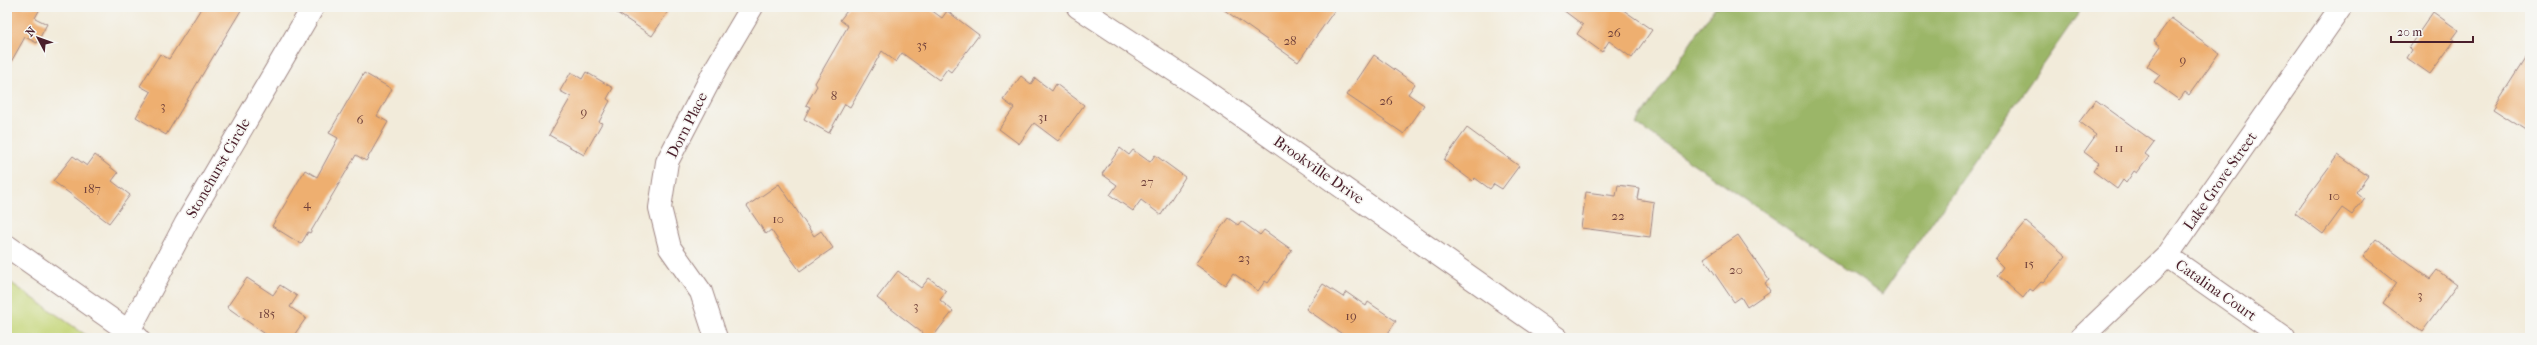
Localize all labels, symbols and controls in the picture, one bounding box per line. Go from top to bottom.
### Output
north arrow [18,18,58,58]
scale bar [2391,18,2473,44]
text: N [23,24,39,39]
house number: 26 [1607,25,1622,40]
text: 20 m [2397,25,2422,39]
house number: 28 [1283,33,1297,48]
house number: 35 [917,37,928,52]
house number: 9 [2180,52,2187,67]
house number: 8 [831,88,837,103]
street label: Dorn Place [663,89,711,161]
house number: 26 [1379,93,1394,108]
house number: 3 [160,98,166,113]
house number: 9 [581,104,588,119]
house number: 31 [1038,109,1048,124]
house number: 6 [356,112,364,127]
street label: Stonehurst Circle [182,114,254,221]
street label: Lake Grove Street [2179,128,2261,234]
street label: Brookville Drive [1270,132,1368,208]
house number: 11 [2114,140,2124,155]
house number: 27 [1141,174,1153,189]
house number: 187 [83,181,101,196]
house number: 10 [2328,188,2340,203]
house number: 4 [303,196,311,211]
house number: 22 [1611,208,1625,223]
house number: 10 [772,211,784,226]
house number: 23 [1238,250,1250,265]
street label: Catalina Court [2172,255,2260,325]
house number: 15 [2024,256,2034,271]
house number: 20 [1729,262,1743,277]
house number: 3 [2417,287,2423,302]
house number: 3 [913,298,919,313]
house number: 185 [259,306,276,321]
house number: 19 [1345,308,1357,323]

